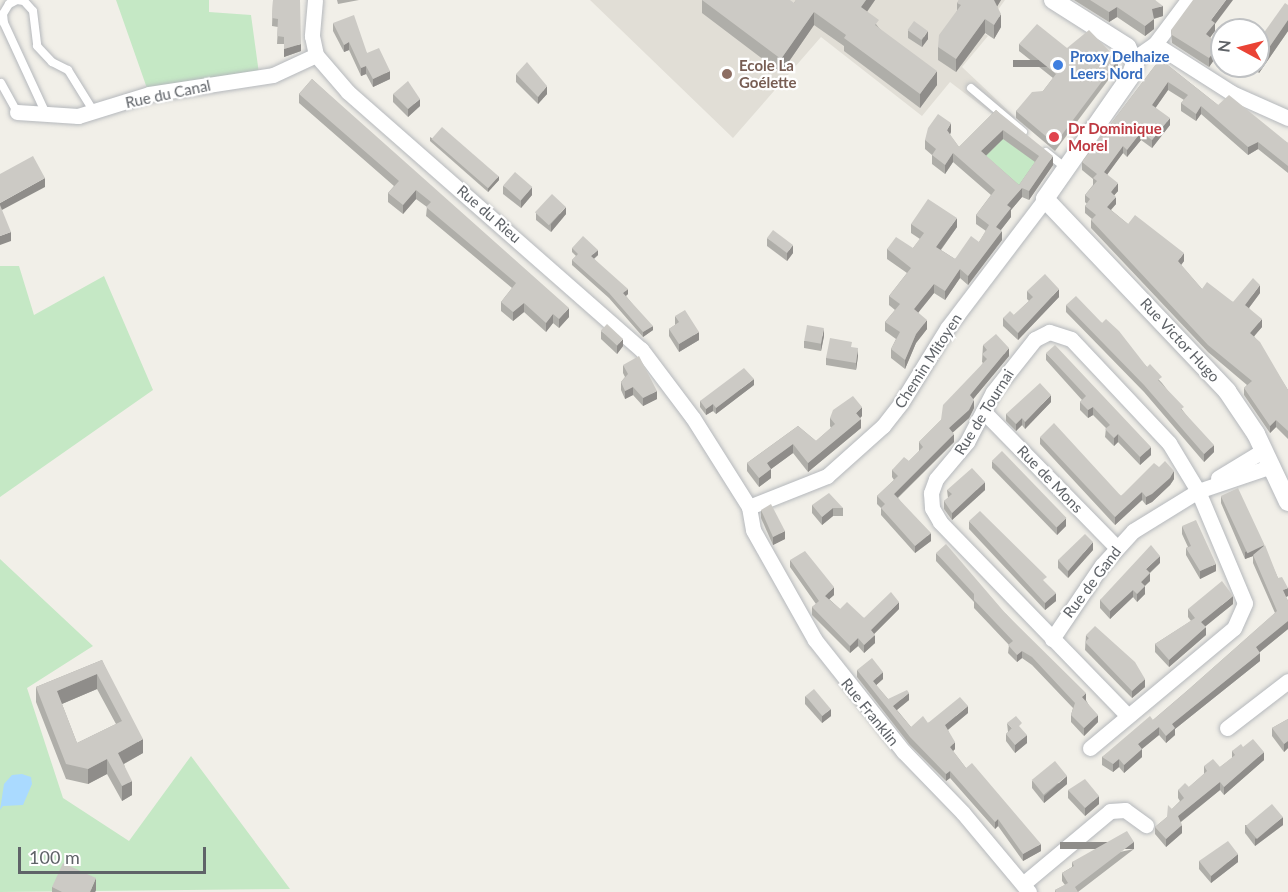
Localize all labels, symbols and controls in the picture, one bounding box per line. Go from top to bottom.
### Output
north arrow [1210,18,1270,78]
text: N [1213,39,1234,53]
place label: Proxy Delhaize Leers Nord [1070,47,1170,82]
place label: Ecole La Goélette [739,56,797,91]
marker: Proxy Delhaize Leers Nord [1051,58,1065,72]
marker: Ecole La Goélette [720,67,734,81]
street label: Rue du Canal [124,76,212,112]
place label: Dr Dominique Morel [1068,119,1162,154]
marker: Dr Dominique Morel [1045,128,1063,146]
street label: Rue du Rieu [453,181,525,247]
street label: Rue Victor Hugo [1136,294,1224,386]
street label: Chemin Mitoyen [891,310,965,412]
street label: Rue de Tournai [950,366,1018,458]
street label: Rue de Mons [1014,442,1086,516]
street label: Rue de Gand [1059,543,1125,621]
street label: Rue Franklin [837,675,903,749]
scale bar [21,835,208,873]
text: 100 m [29,846,80,868]

